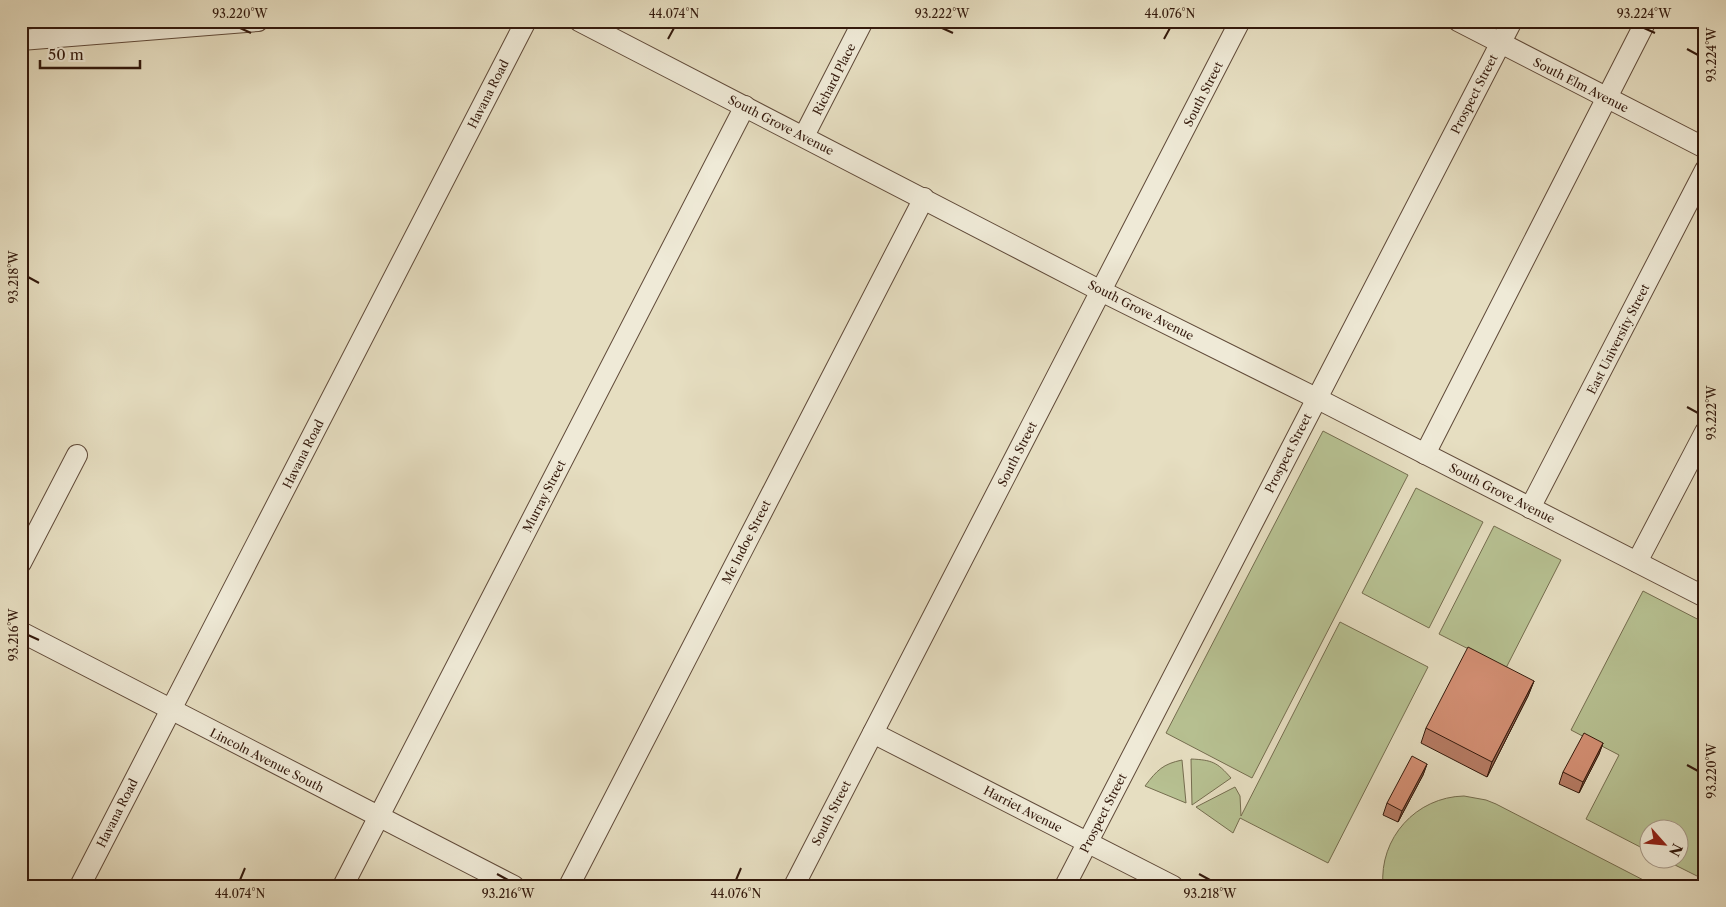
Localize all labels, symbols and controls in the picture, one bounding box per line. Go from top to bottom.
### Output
text: 93.220°W [212,6,269,21]
text: 44.074°N [649,6,699,21]
text: 93.222°W [915,6,970,21]
text: 44.076°N [1145,6,1195,21]
text: 93.224°W [1617,6,1672,21]
text: 93.224°W [1704,27,1719,82]
scale bar [40,38,140,70]
street label: Richard Place [809,40,859,118]
text: 50 m [48,45,84,64]
street label: Prospect Street [1448,51,1501,136]
street label: South Elm Avenue [1531,54,1632,116]
street label: Havana Road [464,56,512,131]
street label: South Street [1180,58,1226,129]
street label: South Grove Avenue [726,92,837,158]
text: 93.218°W [6,250,21,303]
street label: South Grove Avenue [1086,277,1197,343]
street label: East University Street [1584,281,1653,397]
text: 93.222°W [1704,385,1719,440]
street label: Prospect Street [1262,410,1315,495]
street label: Havana Road [279,416,327,491]
street label: South Street [994,418,1040,489]
street label: Murray Street [519,457,569,535]
street label: South Grove Avenue [1447,460,1558,526]
street label: Mc Indoe Street [718,497,774,586]
text: 93.216°W [6,608,21,661]
street label: Lincoln Avenue South [207,725,327,796]
text: 93.220°W [1704,742,1719,799]
street label: Prospect Street [1077,770,1130,855]
street label: Havana Road [93,775,141,850]
street label: South Street [808,777,854,848]
street label: Harriet Avenue [981,783,1065,835]
north arrow [1638,820,1688,870]
text: N [1665,840,1686,859]
text: 44.074°N [215,886,265,901]
text: 93.216°W [482,886,535,901]
text: 44.076°N [711,886,761,901]
text: 93.218°W [1184,886,1237,901]

